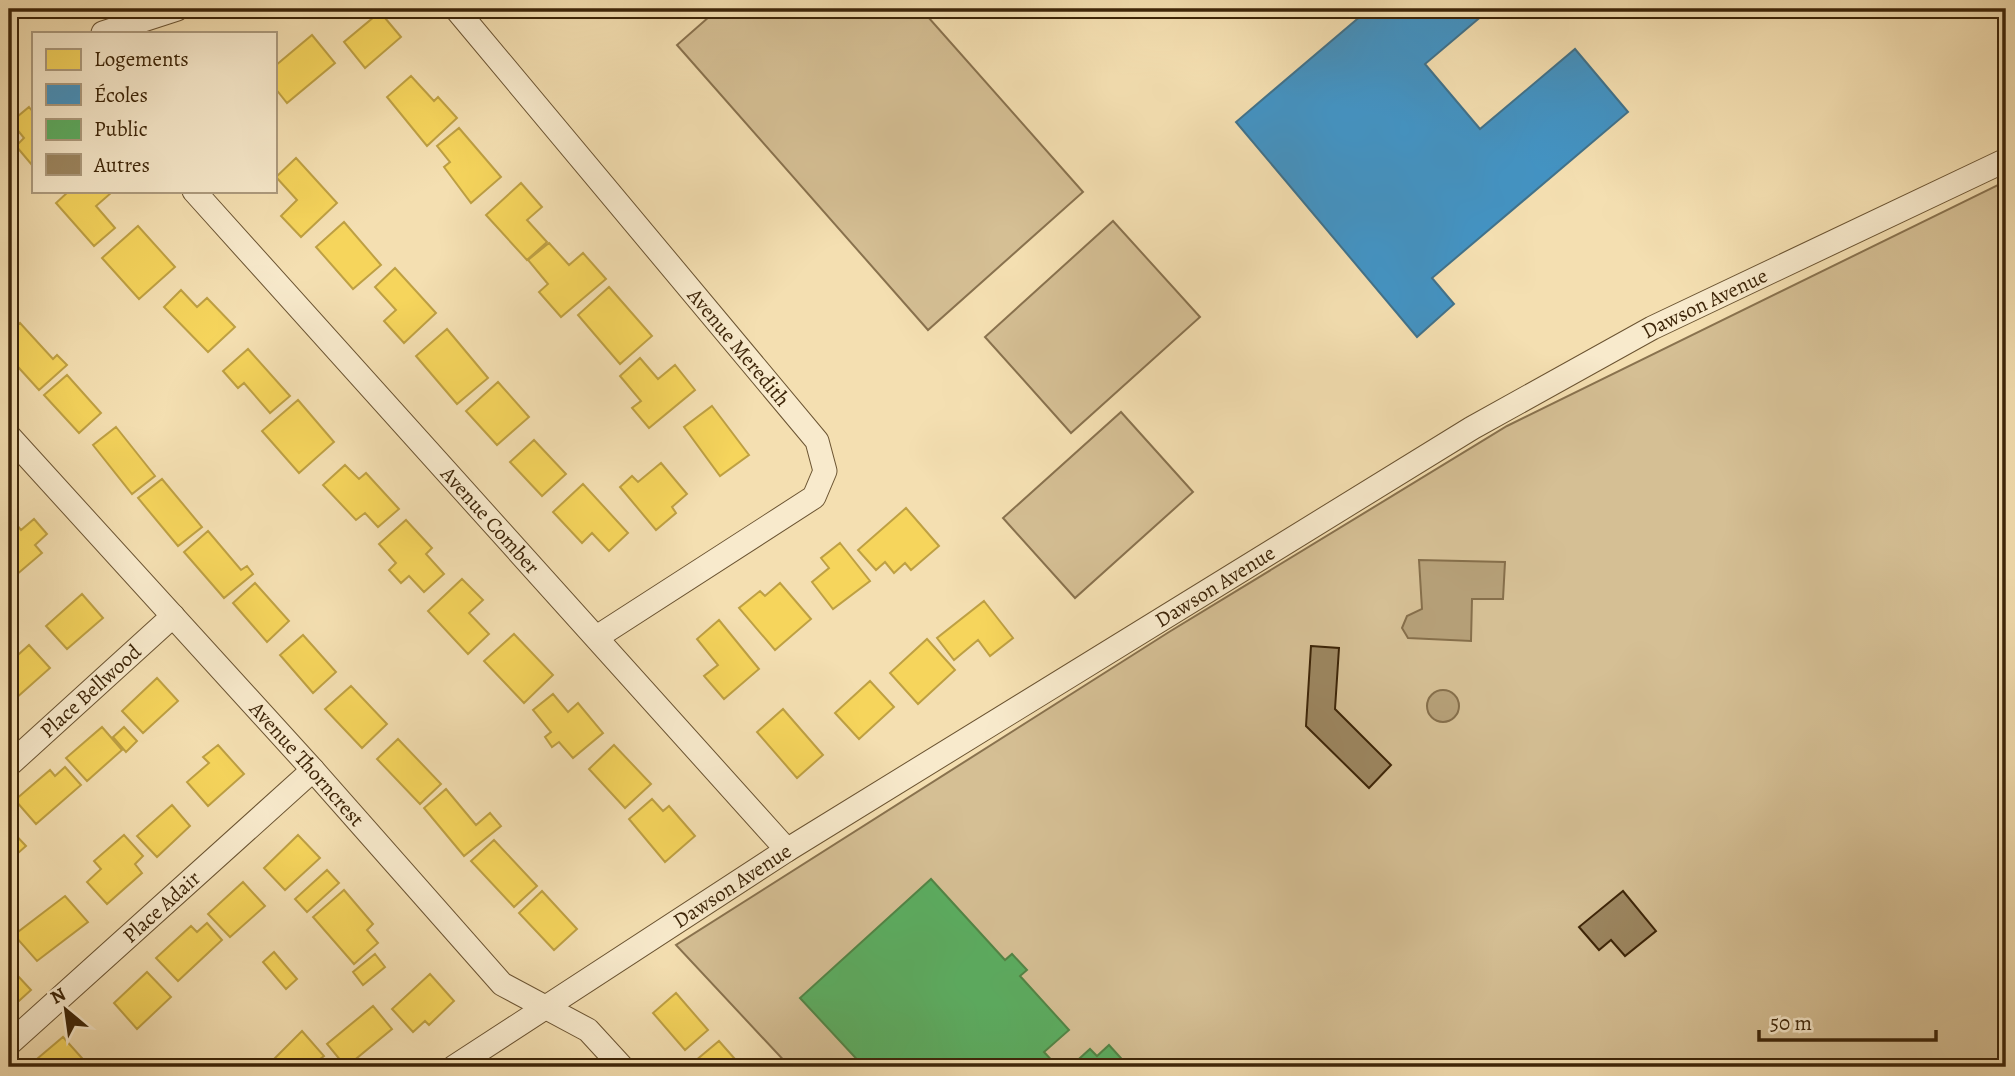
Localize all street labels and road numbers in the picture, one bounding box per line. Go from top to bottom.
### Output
street label: Dawson Avenue [1636,261,1772,345]
street label: Avenue Meredith [681,282,796,412]
street label: Avenue Comber [434,460,546,580]
street label: Dawson Avenue [1150,539,1280,634]
street label: Place Bellwood [34,637,148,744]
street label: Avenue Thorncrest [243,695,371,832]
street label: Dawson Avenue [667,837,797,935]
street label: Place Adair [116,864,206,949]

